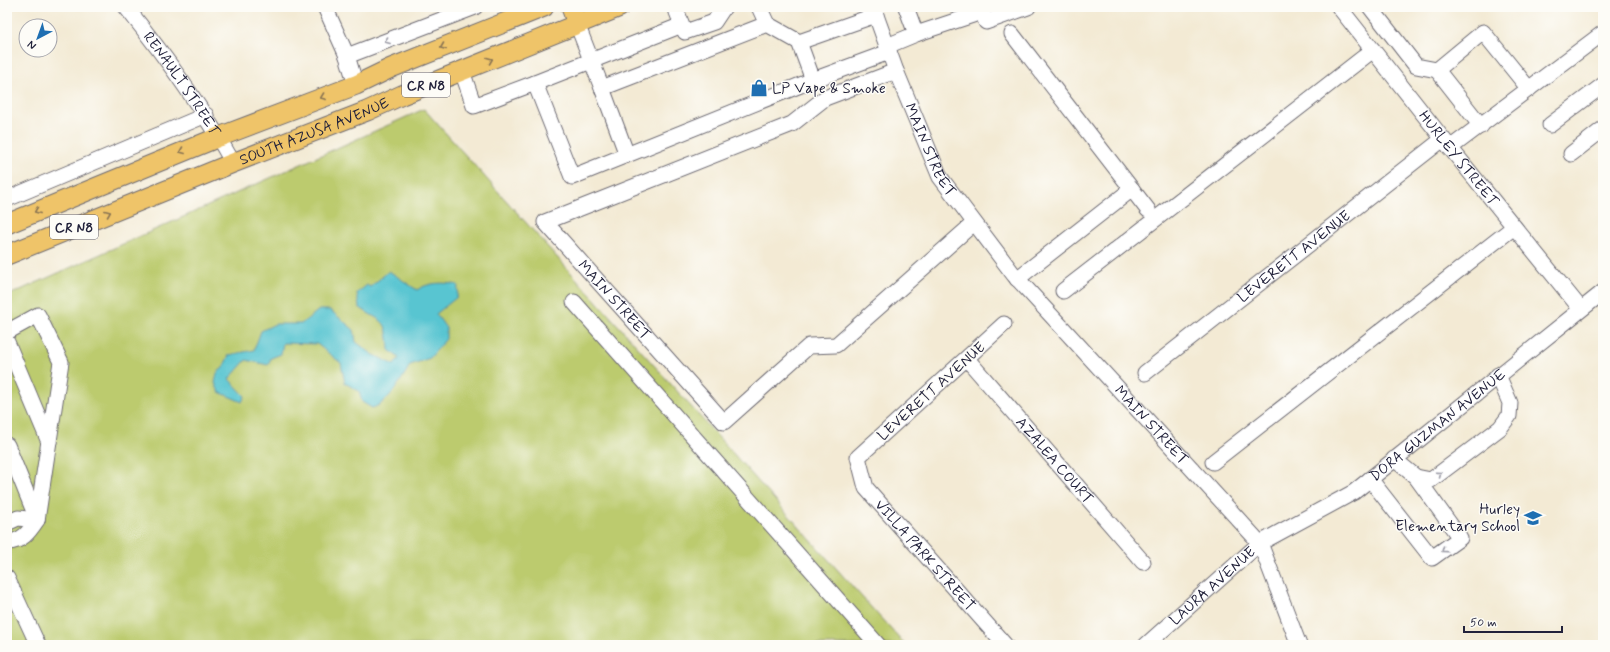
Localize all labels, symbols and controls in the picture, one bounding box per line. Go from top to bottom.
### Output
north arrow [18,18,58,58]
street label: RENAULT STREET [138,28,225,141]
text: N [25,37,39,52]
one-way arrow [383,37,390,45]
one-way arrow [440,43,447,51]
one-way arrow [486,56,493,64]
road number: CR N8 [402,73,450,97]
shop icon: LP Vape & Smoke [749,78,769,98]
place label: LP Vape & Smoke [772,79,886,99]
street label: SOUTH AZUSA AVENUE [237,93,393,171]
one-way arrow [319,93,326,101]
street label: MAIN STREET [899,100,960,201]
street label: HURLEY STREET [1413,107,1503,212]
one-way arrow [179,147,186,155]
one-way arrow [34,206,41,214]
street label: LEVERETT AVENUE [1233,206,1355,308]
one-way arrow [104,210,111,218]
road number: CR N8 [50,215,98,239]
street label: MAIN STREET [573,256,655,345]
street label: LEVERETT AVENUE [873,338,990,446]
street label: DORA GUZMAN AVENUE [1366,365,1511,487]
street label: MAIN STREET [1109,382,1192,470]
street label: AZALEA COURT [1011,413,1097,509]
one-way arrow [1434,472,1441,479]
street label: VILLA PARK STREET [870,496,980,616]
place label: Hurley Elementary School [1395,500,1520,537]
school or university icon: Hurley Elementary School [1523,508,1543,528]
street label: LAURA AVENUE [1166,542,1261,630]
one-way arrow [1441,545,1448,552]
scale bar [1464,608,1562,634]
text: 50 m [1470,615,1497,631]

